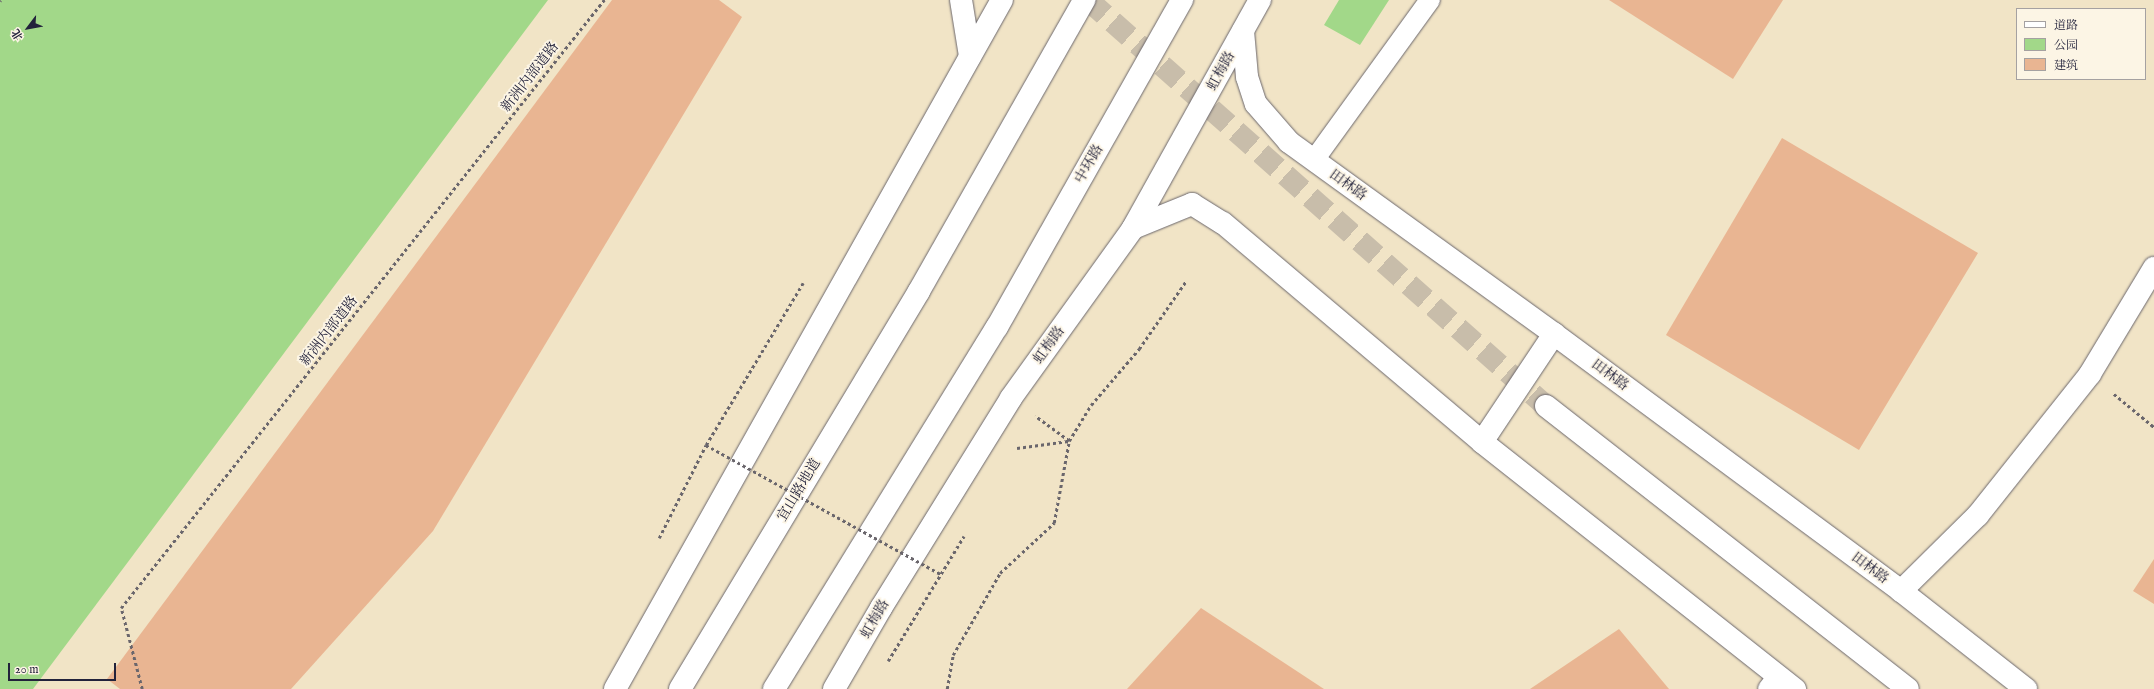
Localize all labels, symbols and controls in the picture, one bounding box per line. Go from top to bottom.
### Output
north arrow [8,8,48,48]
legend [2016,8,2146,80]
text: 道路 [2054,18,2078,33]
text: 北 [9,26,27,43]
text: 公园 [2054,38,2078,53]
street label: 新洲内部道路 [498,39,562,115]
street label: 虹梅路 [1203,49,1239,93]
text: 建筑 [2054,58,2078,73]
street label: 中环路 [1071,142,1107,186]
street label: 田林路 [1326,166,1370,204]
street label: 新洲内部道路 [297,293,361,369]
street label: 虹梅路 [1030,323,1068,367]
street label: 田林路 [1588,356,1632,394]
street label: 宜山路地道 [774,456,824,524]
street label: 田林路 [1848,549,1892,587]
street label: 虹梅路 [857,597,893,641]
scale bar [10,655,118,681]
text: 20 m [15,662,38,677]

